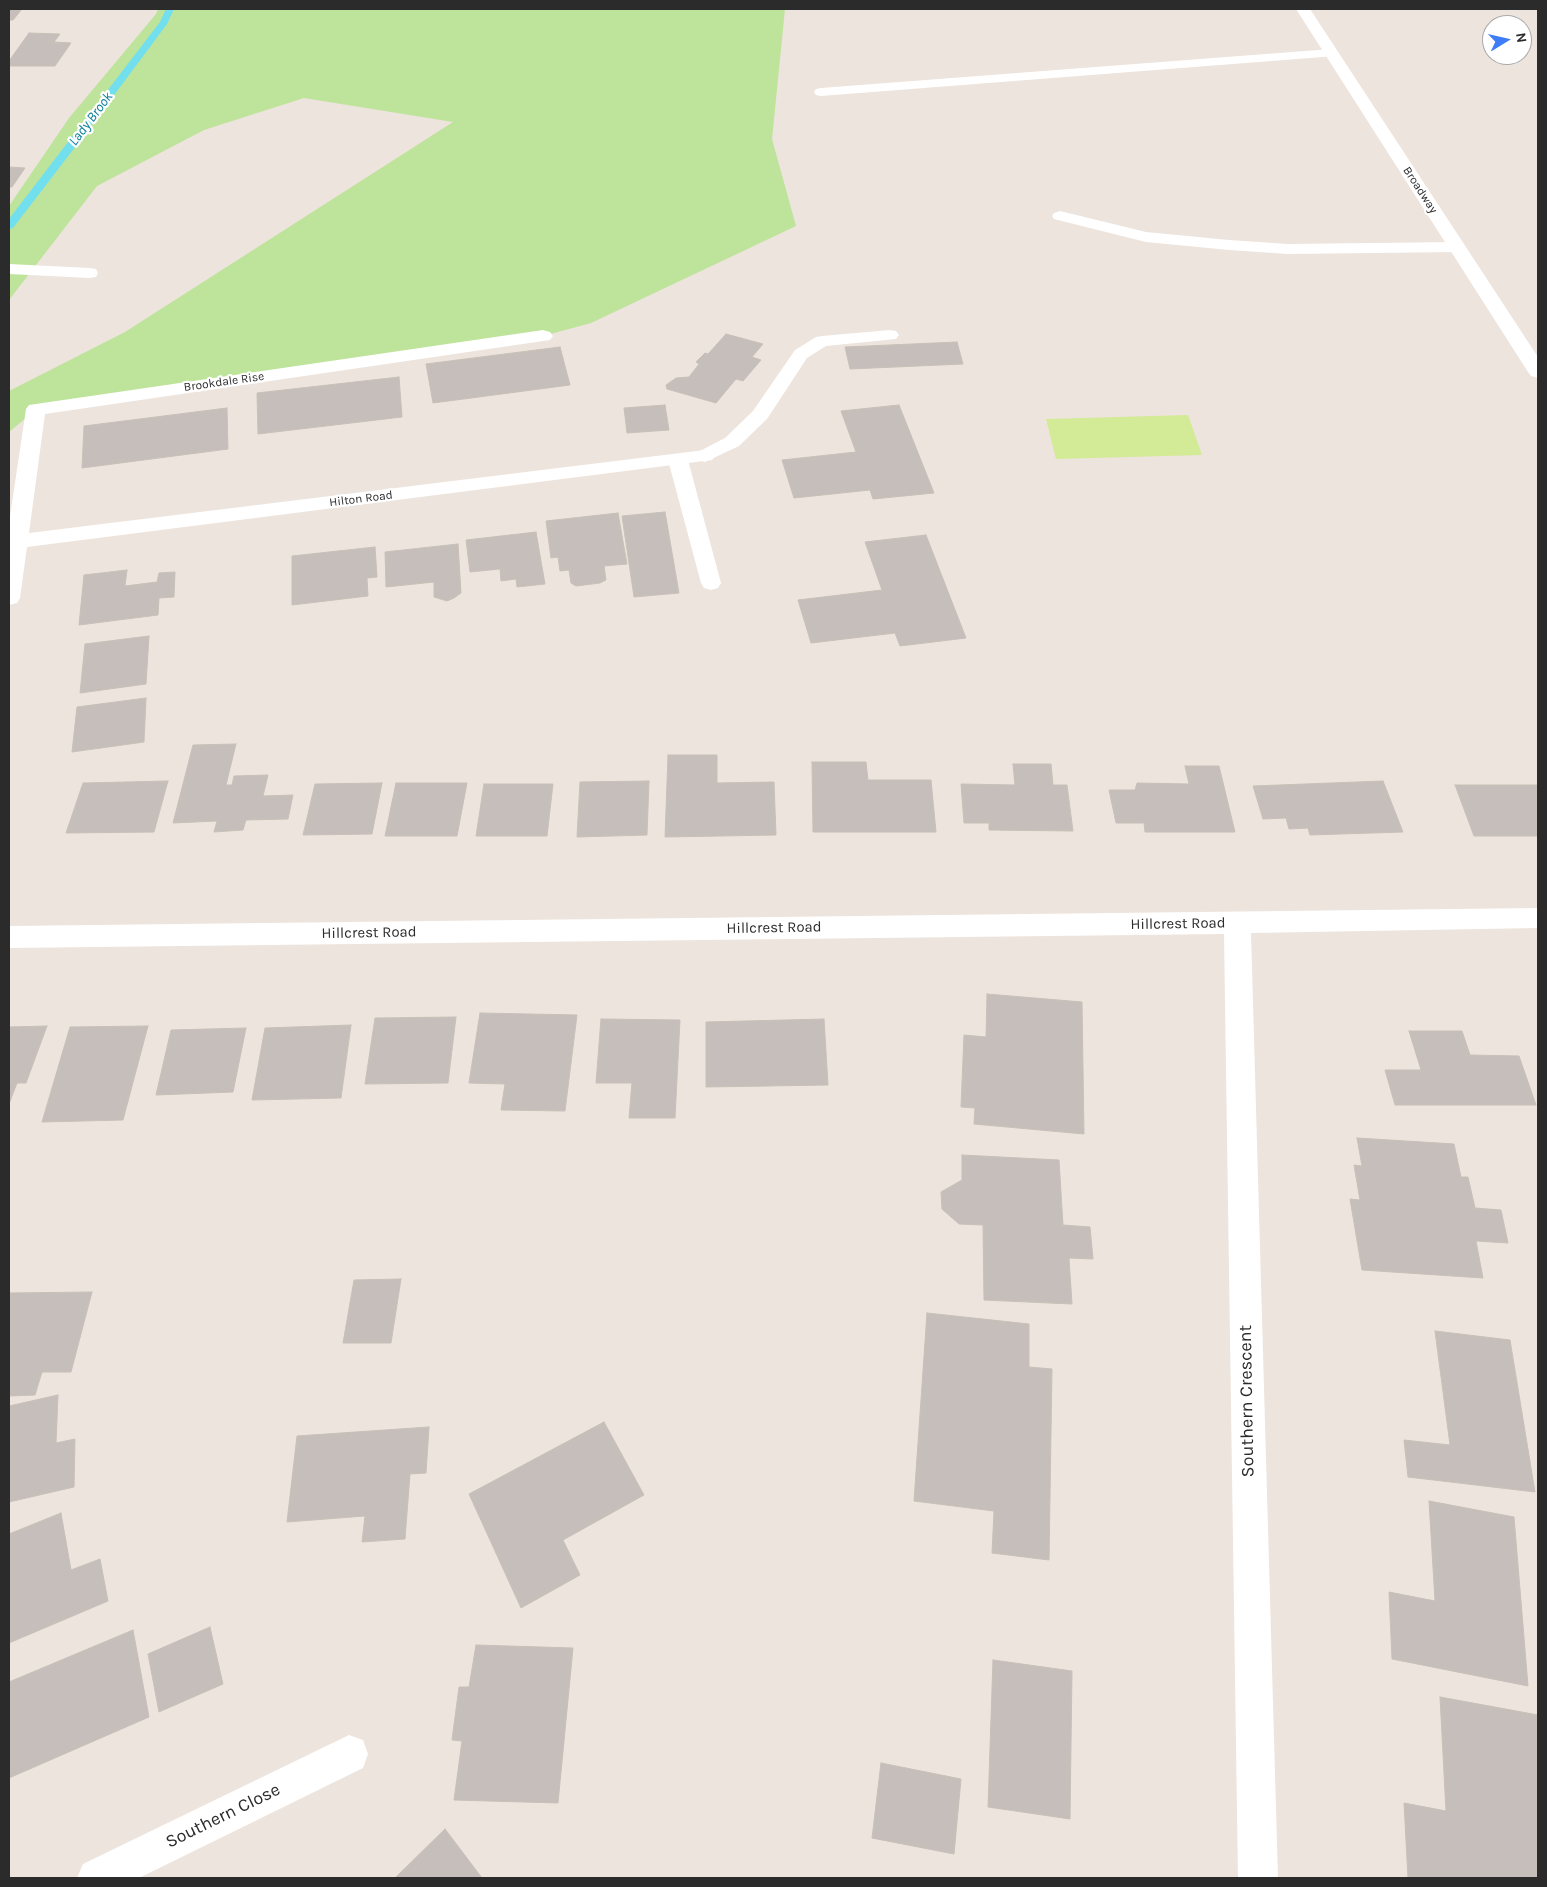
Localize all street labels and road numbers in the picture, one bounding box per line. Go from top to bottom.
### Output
street label: Broadway [1400,164,1440,216]
street label: Brookdale Rise [183,369,265,395]
street label: Hilton Road [328,488,394,510]
street label: Hillcrest Road [1130,914,1226,934]
street label: Hillcrest Road [726,918,822,938]
street label: Hillcrest Road [321,923,417,943]
street label: Southern Crescent [1235,1325,1259,1477]
street label: Southern Close [162,1779,284,1853]

